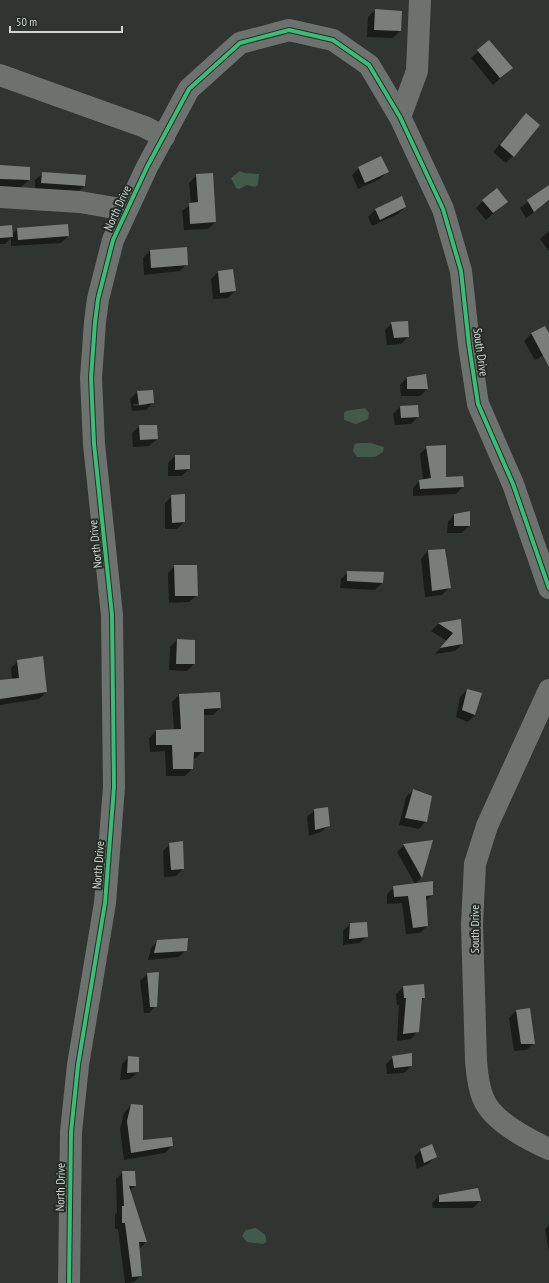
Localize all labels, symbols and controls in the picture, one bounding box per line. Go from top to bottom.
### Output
scale bar [10,8,122,34]
text: 50 m [16,14,37,29]
street label: North Drive [100,183,134,233]
street label: South Drive [470,327,492,377]
street label: North Drive [85,519,105,569]
street label: North Drive [89,840,107,890]
street label: South Drive [467,905,482,953]
street label: North Drive [52,1163,68,1211]

